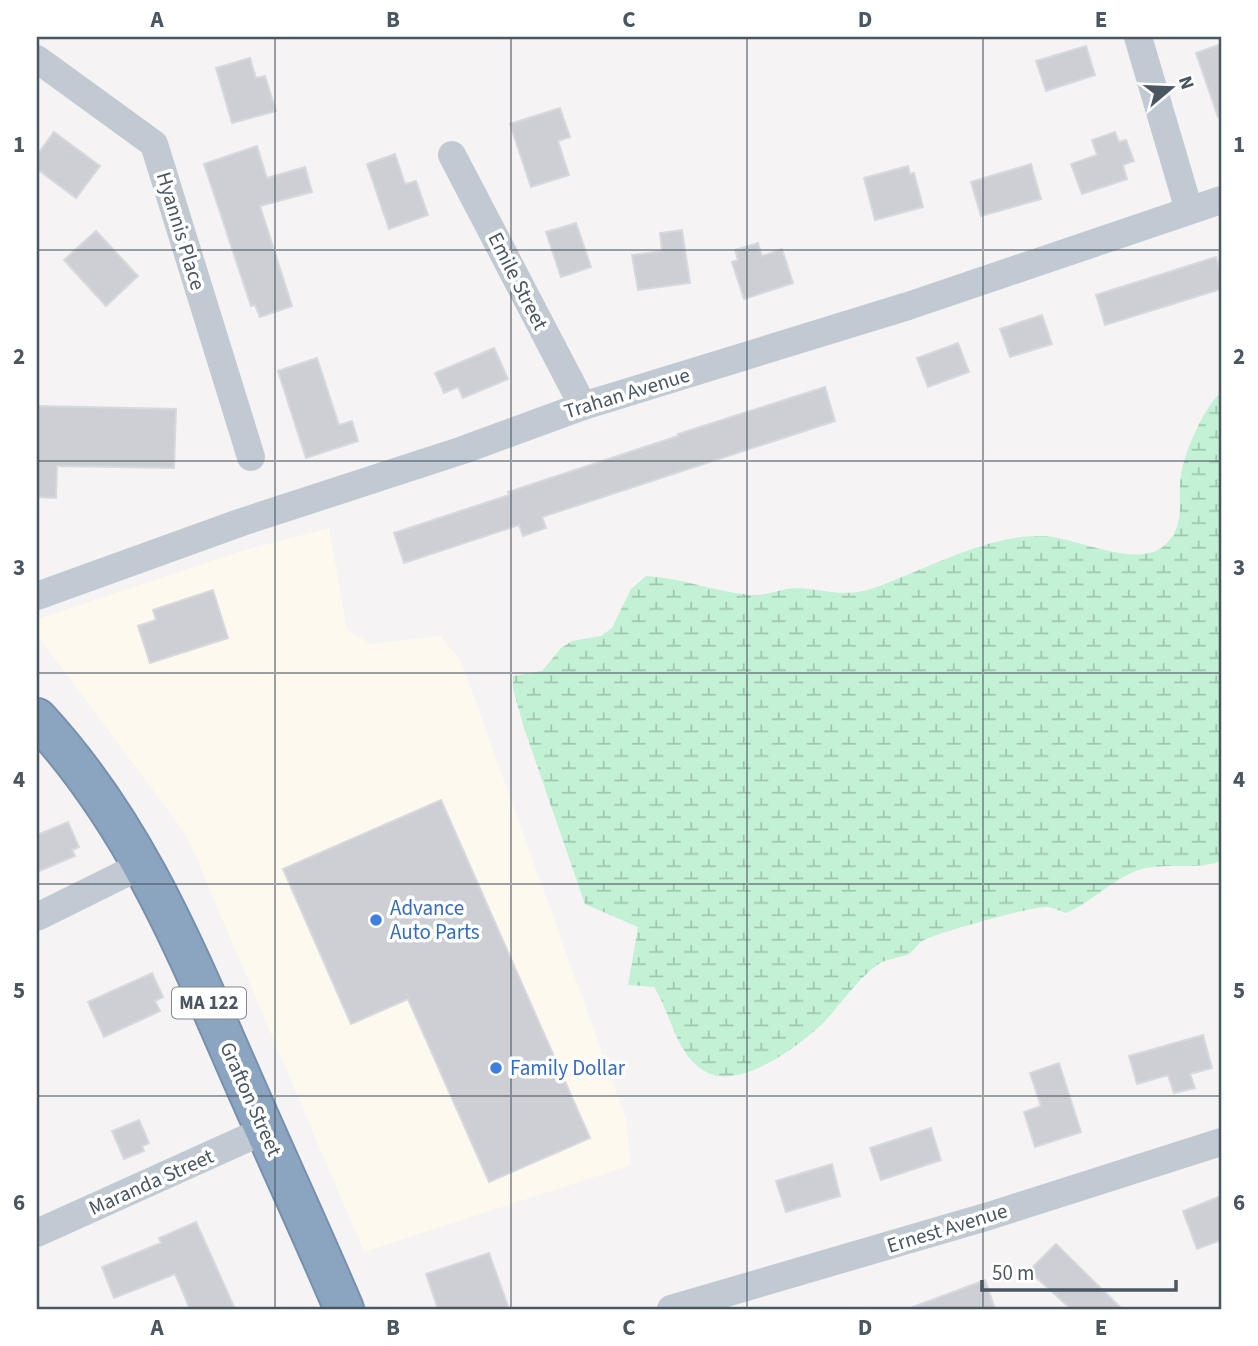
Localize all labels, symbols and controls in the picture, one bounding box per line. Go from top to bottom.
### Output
text: A [149,3,164,36]
text: B [386,3,400,36]
text: C [622,3,636,36]
text: D [858,3,872,36]
text: E [1095,3,1107,36]
north arrow [1136,52,1206,122]
text: N [1171,73,1200,93]
text: 1 [13,128,25,161]
text: 1 [1233,128,1245,161]
street label: Hyannis Place [149,168,213,294]
street label: Emile Street [481,227,555,335]
text: 2 [13,340,25,373]
text: 2 [1233,340,1245,373]
street label: Trahan Avenue [560,360,694,426]
text: 3 [13,551,25,584]
text: 3 [1233,551,1245,584]
text: 4 [13,763,25,796]
text: 4 [1233,763,1245,796]
place label: Advance Auto Parts [390,893,480,947]
marker: Advance Auto Parts [368,912,384,928]
text: 5 [13,974,25,1007]
text: 5 [1233,974,1245,1007]
road number: MA 122 [172,987,246,1018]
street label: Grafton Street [212,1037,290,1161]
place label: Family Dollar [510,1053,626,1083]
marker: Family Dollar [488,1060,504,1076]
street label: Maranda Street [84,1141,218,1223]
text: 6 [13,1186,25,1219]
text: 6 [1233,1186,1245,1219]
street label: Ernest Avenue [883,1195,1011,1261]
scale bar [982,1248,1176,1292]
text: 50 m [992,1258,1034,1288]
text: A [149,1311,164,1344]
text: B [386,1311,400,1344]
text: C [622,1311,636,1344]
text: D [858,1311,872,1344]
text: E [1095,1311,1107,1344]

